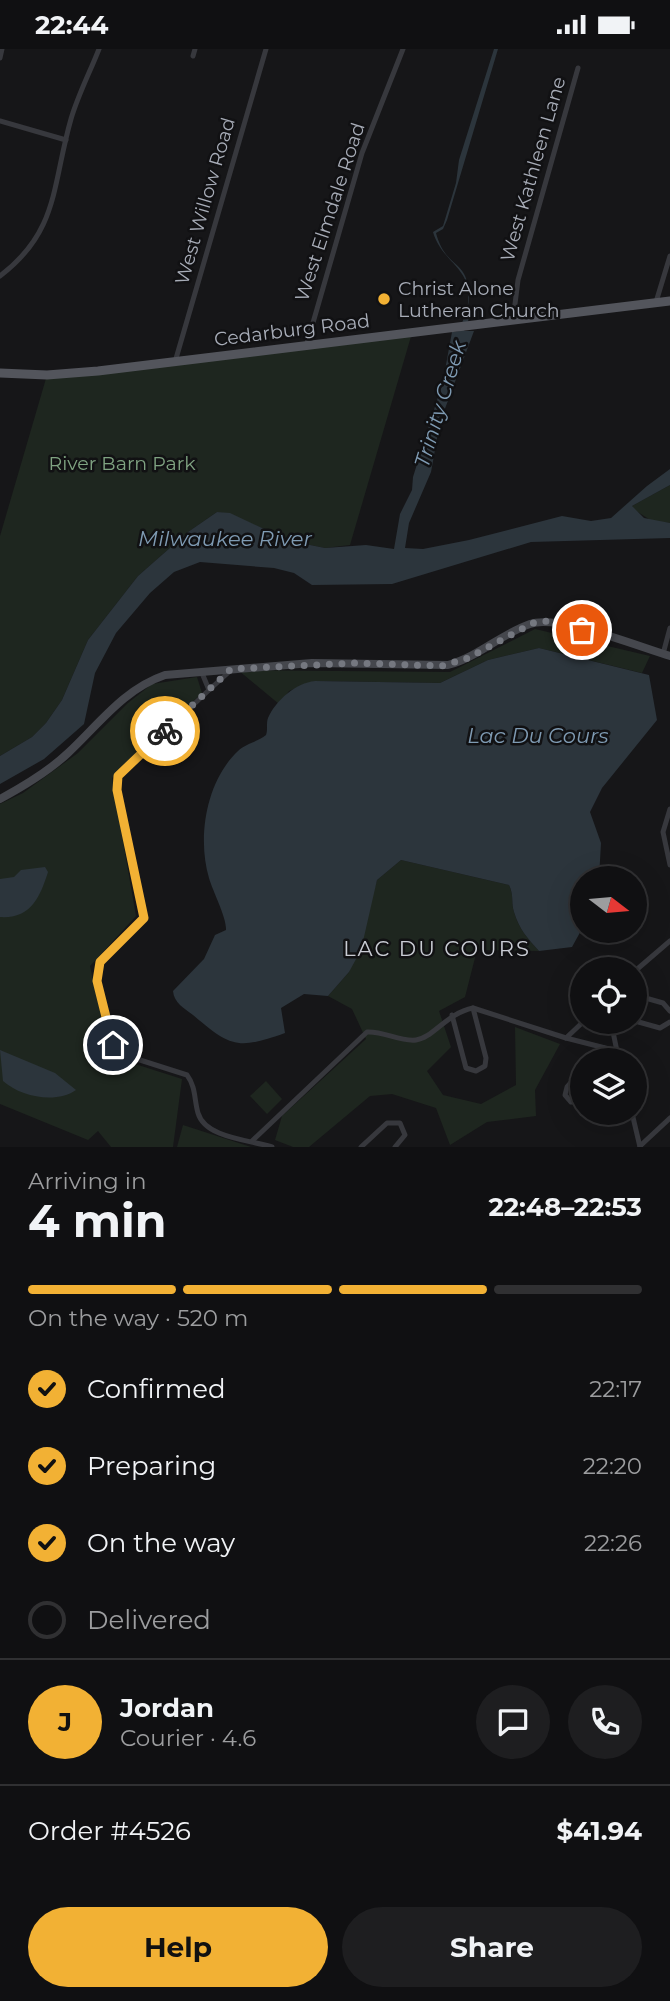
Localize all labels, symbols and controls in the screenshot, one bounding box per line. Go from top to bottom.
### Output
text: 22:44 [35,9,108,41]
street label: West Kathleen Lane [496,74,570,264]
street label: West Willow Road [170,115,240,287]
street label: West Elmdale Road [290,120,370,304]
place label: Christ Alone Lutheran Church [398,277,560,322]
marker: Christ Alone Lutheran Church [376,291,392,307]
street label: Cedarburg Road [213,309,371,351]
water label: Trinity Creek [409,336,472,470]
park label: River Barn Park [48,452,196,475]
water label: Milwaukee River [138,526,312,551]
pin [552,600,612,660]
icon: bag [563,611,601,649]
courier [130,696,200,766]
icon: bike [146,712,184,750]
water label: Lac Du Cours [467,723,609,748]
north arrow [570,866,648,943]
map controls [570,866,647,1125]
district label: LAC DU COURS [343,936,531,961]
button: locate [570,957,647,1034]
pin [83,1015,143,1075]
icon: home [94,1026,132,1064]
button: layers [570,1048,647,1125]
text: Arriving in [28,1167,147,1195]
text: 22:48–22:53 [488,1191,642,1223]
text: 4 min [28,1192,167,1249]
text: On the way · 520 m [28,1304,248,1332]
icon: check [28,1370,66,1408]
text: Confirmed [87,1373,226,1405]
text: 22:17 [589,1375,642,1403]
icon: check [28,1447,66,1485]
text: Preparing [87,1450,216,1482]
text: 22:20 [583,1452,642,1480]
icon: check [28,1524,66,1562]
text: On the way [87,1527,235,1559]
text: 22:26 [584,1529,642,1557]
text: Delivered [87,1604,211,1636]
button: chat [476,1685,550,1759]
button: phone [568,1685,642,1759]
text: Jordan [120,1692,214,1724]
text: J [58,1706,72,1738]
text: Courier · 4.6 [120,1724,256,1752]
text: Order #4526 [28,1815,191,1847]
text: $41.94 [556,1815,642,1847]
button: Help [28,1907,328,1987]
button: Share [342,1907,642,1987]

